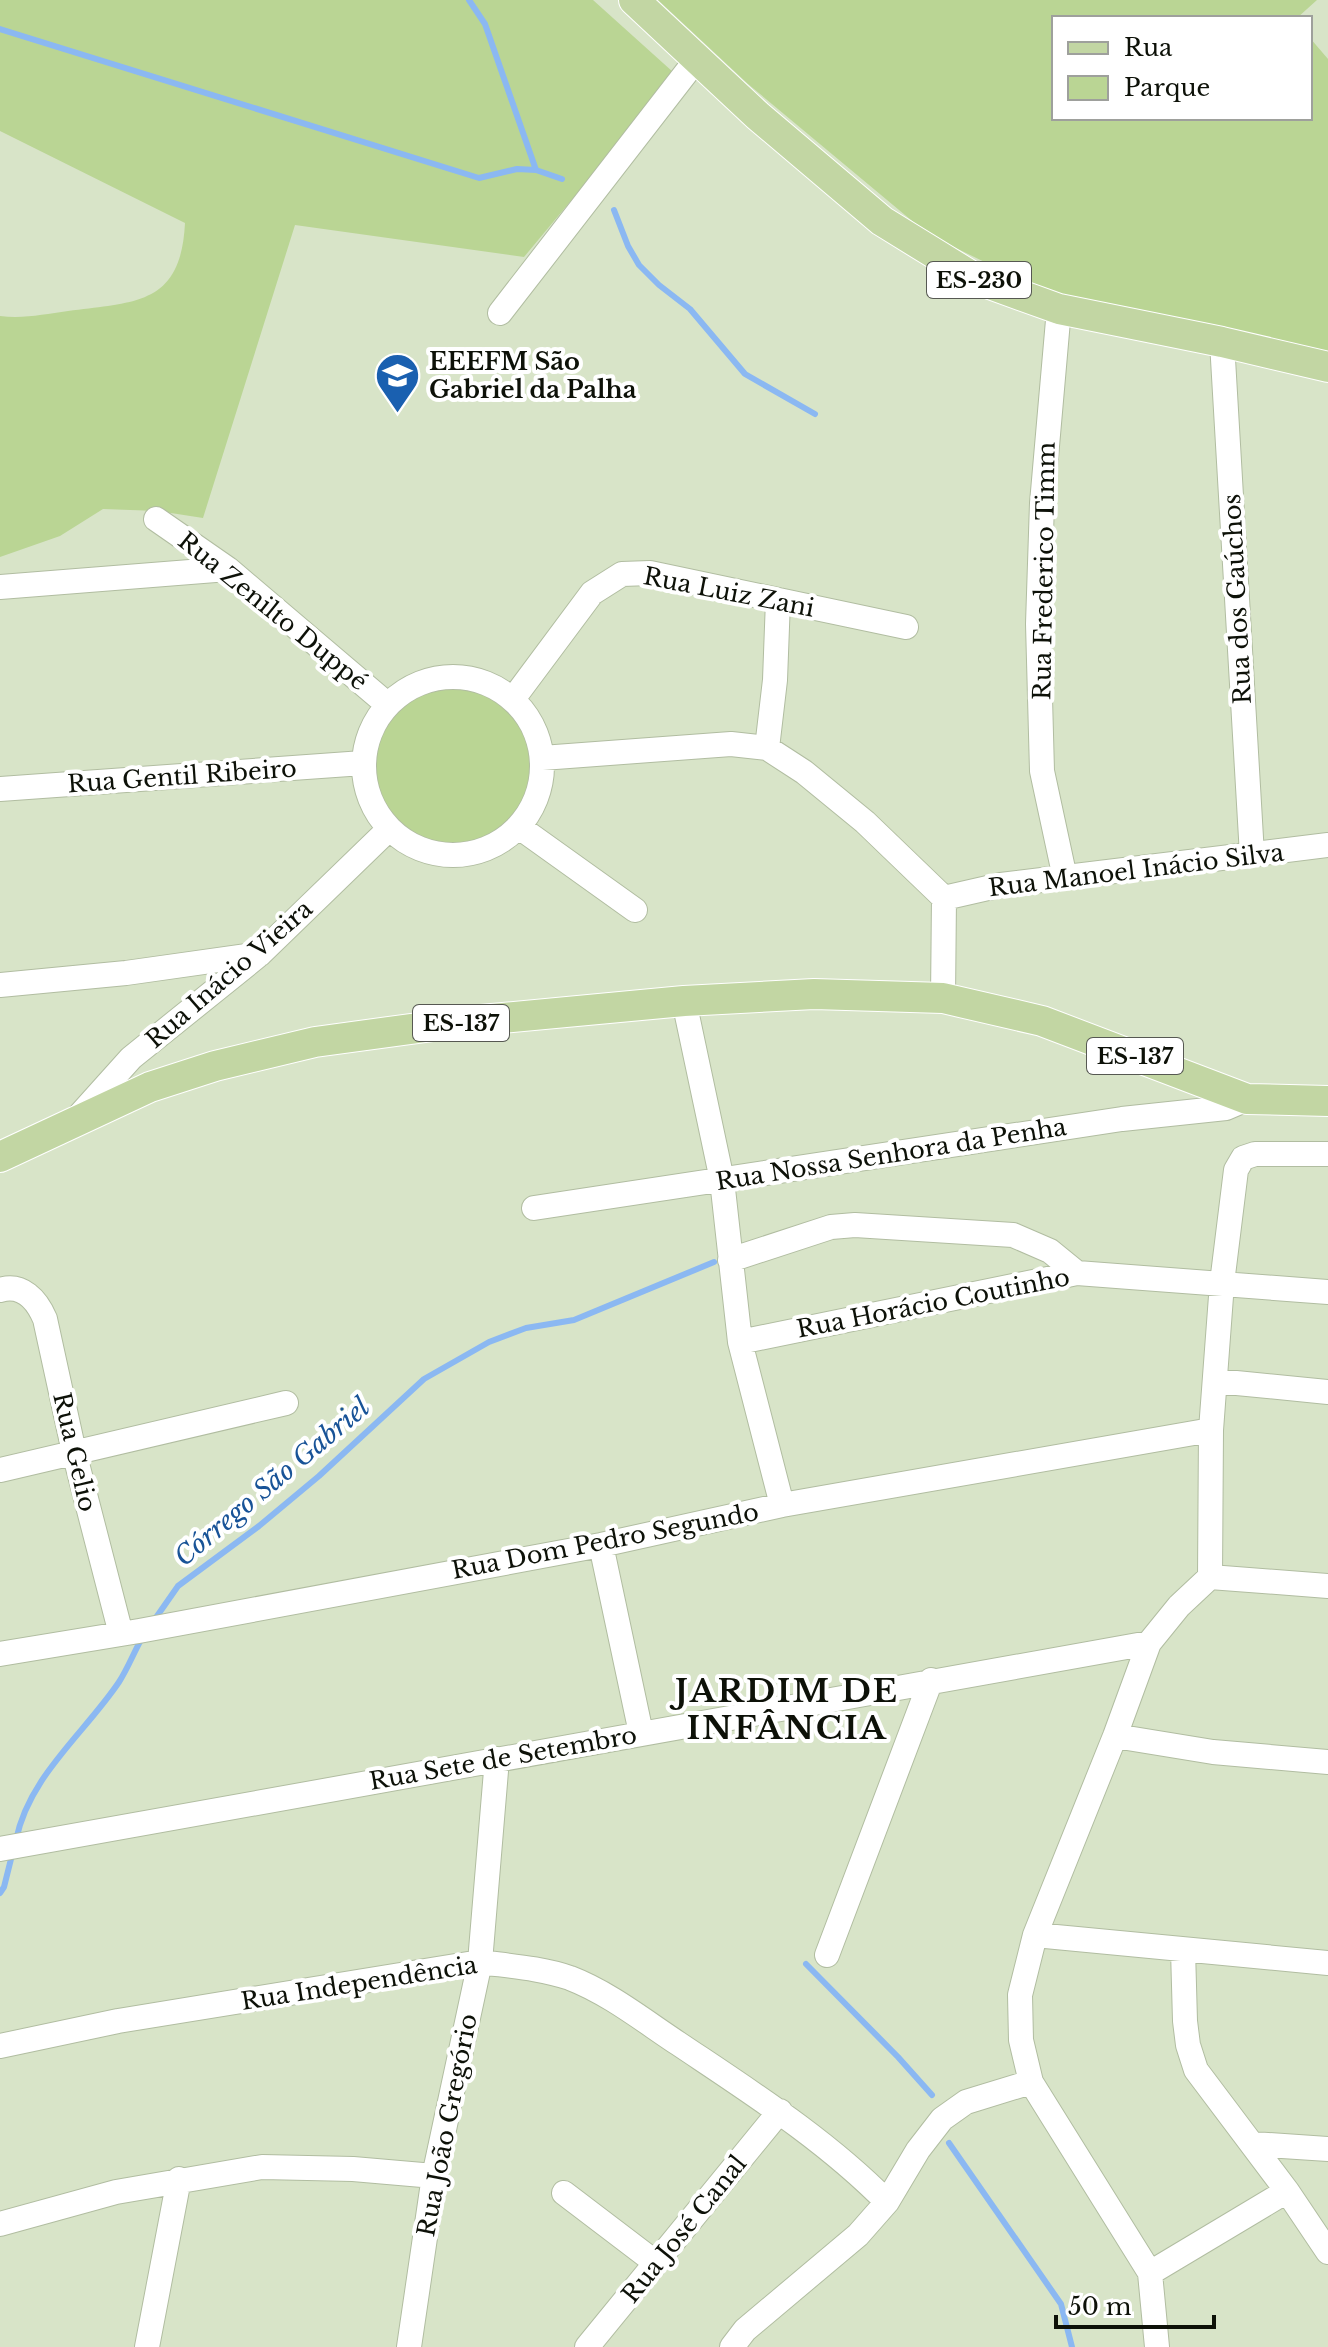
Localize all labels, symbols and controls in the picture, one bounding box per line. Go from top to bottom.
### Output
legend [1052,16,1312,120]
text: Rua [1124,33,1173,62]
text: Parque [1124,73,1210,102]
road number: ES-230 [927,262,1031,298]
place label: EEEFM São Gabriel da Palha [429,347,637,404]
school or university icon: EEEFM São Gabriel da Palha [374,351,422,414]
street label: Rua Frederico Timm [1027,441,1061,700]
street label: Rua dos Gaúchos [1217,493,1257,705]
street label: Rua Zenilto Duppé [173,526,373,696]
street label: Rua Luiz Zani [641,561,817,623]
street label: Rua Gentil Ribeiro [66,754,298,798]
street label: Rua Manoel Inácio Silva [987,837,1286,903]
street label: Rua Inácio Vieira [140,893,319,1054]
road number: ES-137 [413,1005,509,1041]
road number: ES-137 [1087,1038,1183,1074]
street label: Rua Nossa Senhora da Penha [714,1112,1069,1196]
street label: Rua Horácio Coutinho [794,1262,1072,1344]
street label: Rua Gelio [47,1390,103,1514]
water label: Córrego São Gabriel [168,1391,377,1573]
street label: Rua Dom Pedro Segundo [449,1497,761,1585]
district label: JARDIM DE INFÂNCIA [669,1671,899,1748]
street label: Rua Sete de Setembro [367,1720,639,1796]
street label: Rua Independência [239,1950,480,2016]
street label: Rua João Gregório [411,2011,483,2239]
street label: Rua José Canal [616,2149,752,2309]
scale bar [1056,2279,1214,2329]
text: 50 m [1068,2292,1132,2321]

